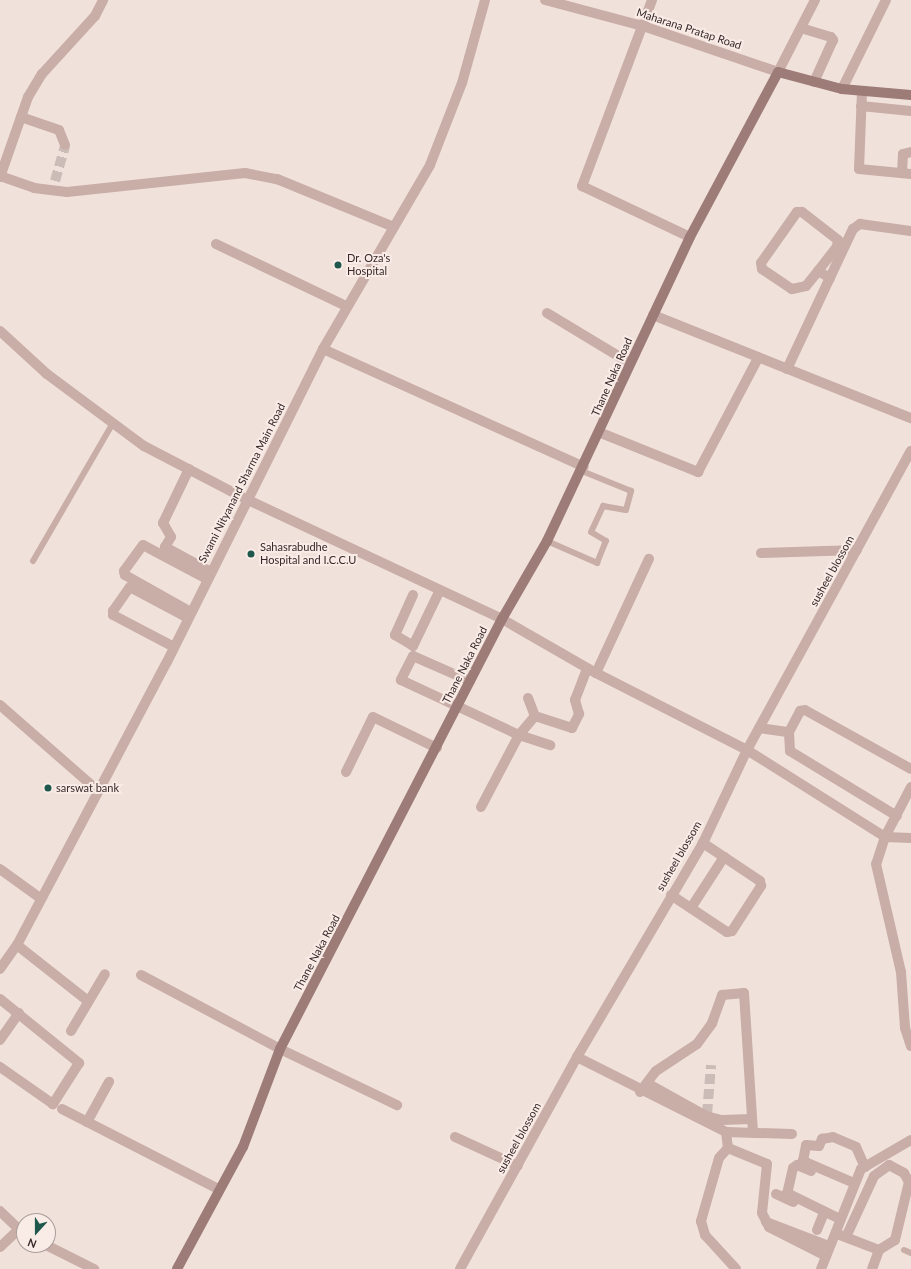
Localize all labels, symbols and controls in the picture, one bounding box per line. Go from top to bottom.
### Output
street label: Maharana Pratap Road [635,6,743,52]
place label: Dr. Oza's Hospital [347,252,390,278]
marker: Dr. Oza's Hospital [332,259,344,271]
street label: Thane Naka Road [589,336,635,418]
street label: Swami Nityanand Sharma Main Road [196,401,288,565]
street label: susheel blossom [807,533,857,609]
place label: Sahasrabudhe Hospital and I.C.C.U [260,541,356,567]
marker: Sahasrabudhe Hospital and I.C.C.U [245,548,257,560]
street label: Thane Naka Road [440,624,490,706]
place label: sarswat bank [56,781,119,795]
marker: sarswat bank [43,783,53,793]
street label: susheel blossom [654,819,704,893]
street label: Thane Naka Road [291,912,343,994]
street label: susheel blossom [494,1100,544,1176]
north arrow [16,1213,56,1253]
text: N [26,1236,38,1251]

